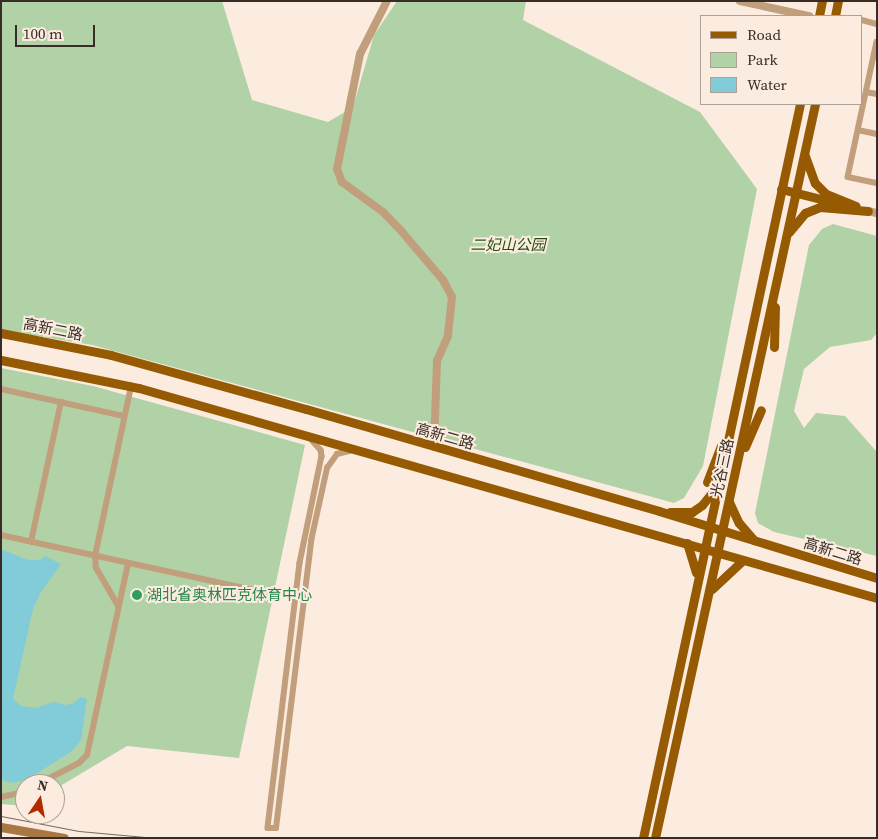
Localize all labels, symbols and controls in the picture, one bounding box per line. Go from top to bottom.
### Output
scale bar [18,15,98,47]
legend [700,15,863,105]
text: 100 m [23,23,63,44]
text: Road [747,24,781,45]
text: Park [747,49,778,70]
text: Water [747,74,787,95]
park label: 二妃山公园 [471,236,545,254]
street label: 高新二路 [22,314,84,344]
street label: 高新二路 [414,419,476,453]
street label: 光谷三路 [707,437,737,499]
street label: 高新二路 [802,534,864,568]
place label: 湖北省奥林匹克体育中心 [147,586,312,604]
marker: 湖北省奥林匹克体育中心 [131,589,143,601]
north arrow [15,774,65,824]
text: N [36,774,50,796]

